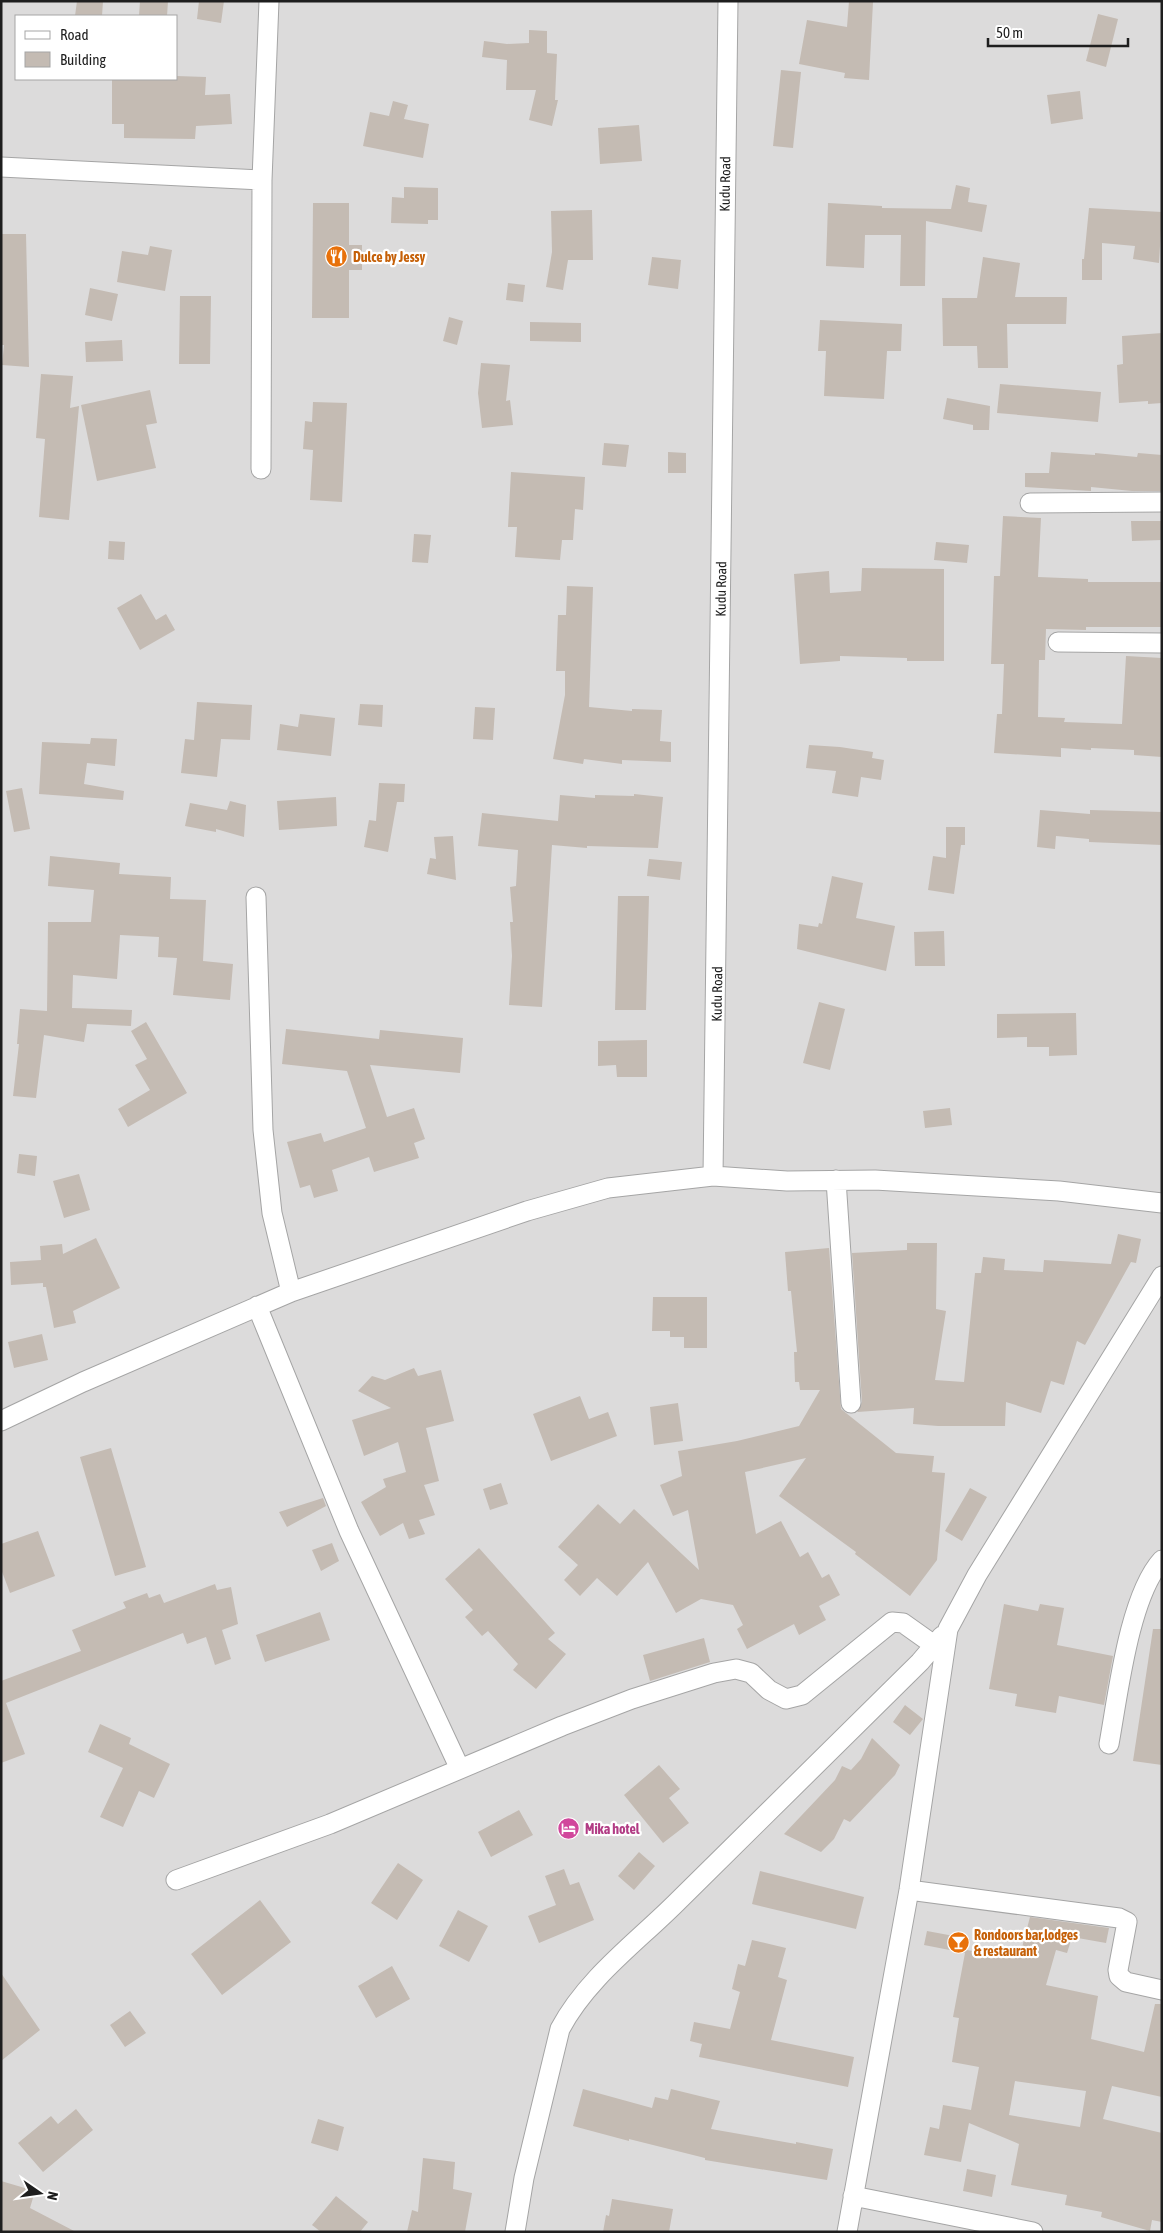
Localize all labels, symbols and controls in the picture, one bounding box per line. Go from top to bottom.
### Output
legend [15,15,178,80]
scale bar [988,15,1128,47]
text: 50 m [996,24,1023,41]
text: Road [60,26,89,43]
text: Building [60,51,106,68]
street label: Kudu Road [717,156,733,212]
restaurant icon: Dulce by Jessy [325,245,349,269]
place label: Dulce by Jessy [353,249,426,265]
street label: Kudu Road [713,561,729,617]
street label: Kudu Road [709,966,725,1022]
hotel icon: Mika hotel [557,1817,581,1841]
place label: Mika hotel [585,1821,640,1837]
place label: Rondoors bar,lodges & restaurant [974,1927,1078,1959]
bar icon: Rondoors bar,lodges & restaurant [946,1931,970,1955]
north arrow [15,2168,65,2218]
text: N [44,2190,61,2202]

